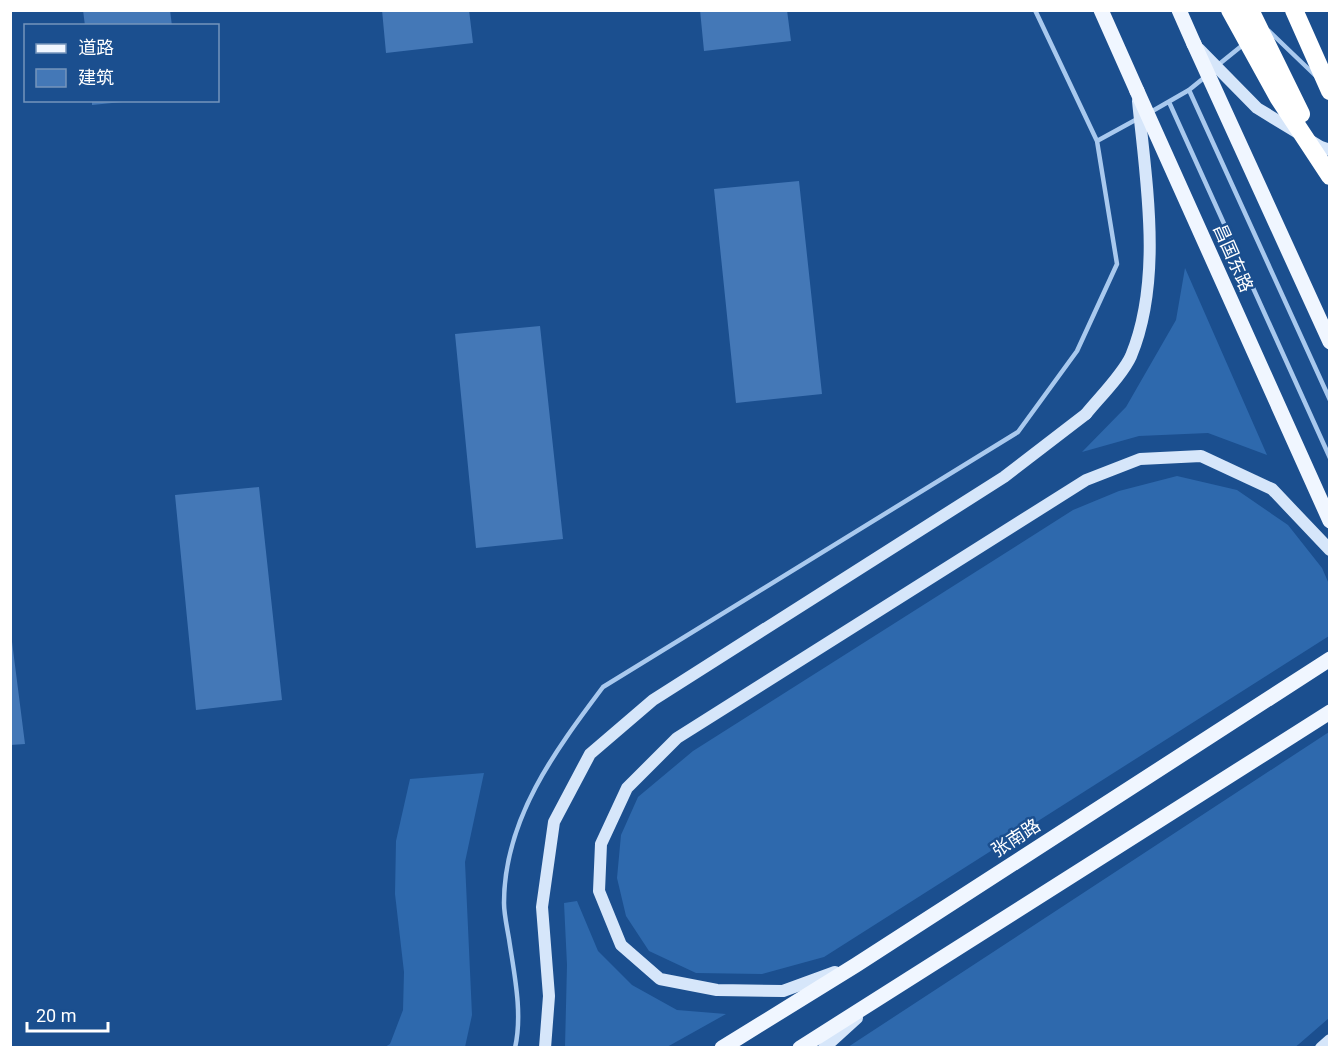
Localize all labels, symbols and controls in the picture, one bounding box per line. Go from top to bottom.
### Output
legend [24,24,219,102]
text: 道路 [78,37,114,58]
text: 建筑 [78,67,114,88]
street label: 昌国东路 [1209,221,1258,295]
street label: 张南路 [987,814,1044,861]
scale bar [27,995,108,1033]
text: 20 m [36,1005,76,1026]

